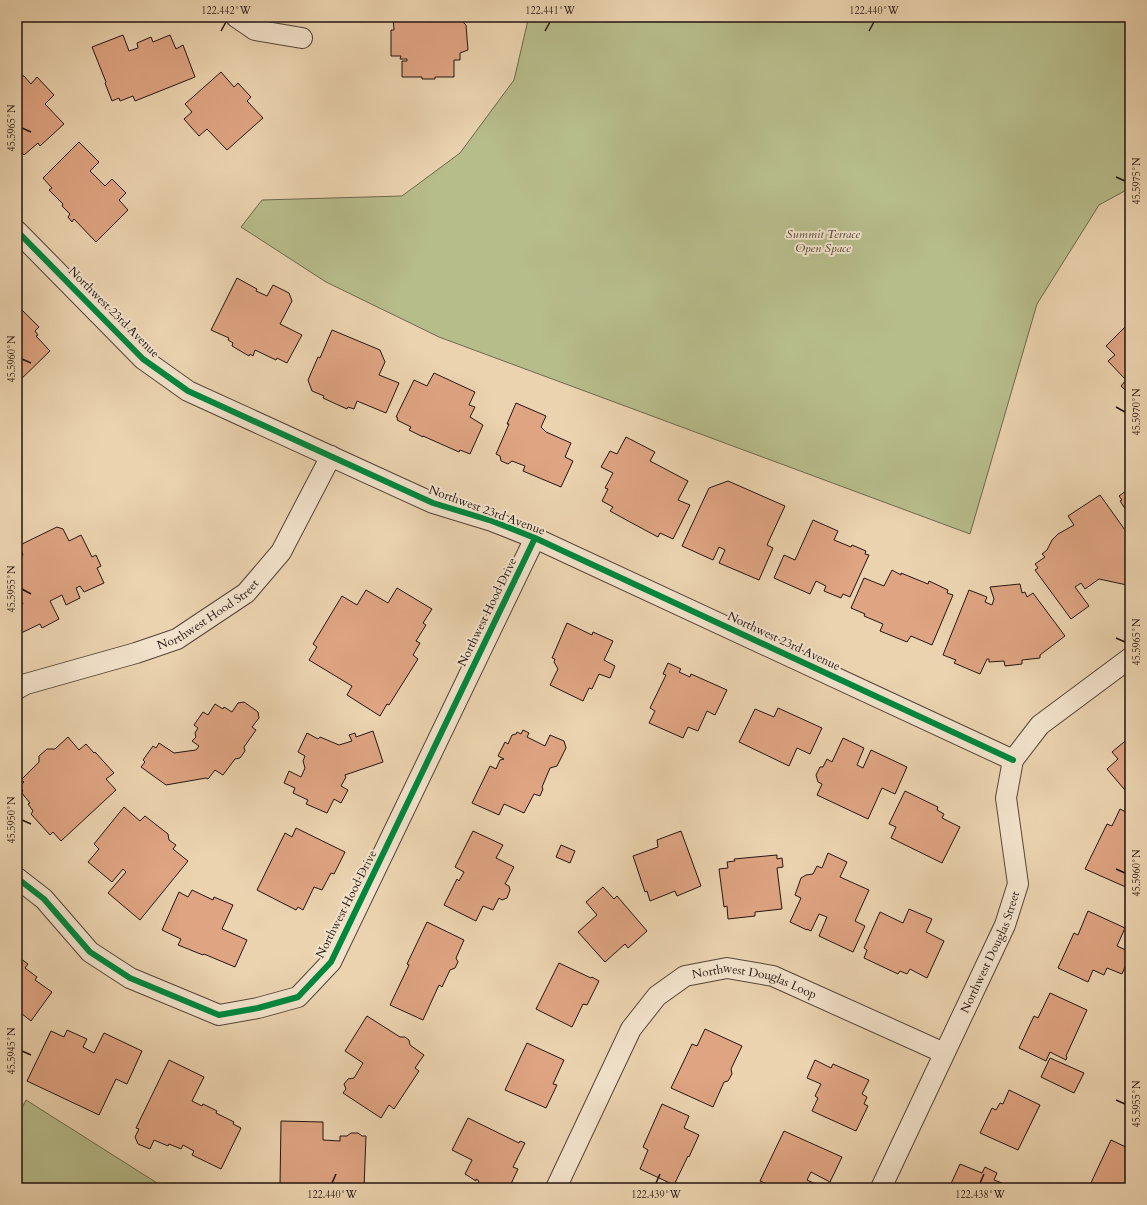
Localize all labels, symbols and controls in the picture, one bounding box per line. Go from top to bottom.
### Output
text: 122.442°W [201,4,252,18]
text: 122.441°W [525,4,576,18]
text: 122.440°W [849,4,900,18]
text: 45.5965°N [5,104,19,151]
text: 45.5975°N [1130,157,1144,204]
park label: Summit Terrace Open Space [786,226,860,256]
street label: Northwest 23rd Avenue [65,263,163,361]
text: 45.5960°N [5,335,19,382]
text: 45.5970°N [1130,388,1144,435]
street label: Northwest 23rd Avenue [427,481,547,539]
street label: Northwest Hood Drive [454,555,520,669]
text: 45.5955°N [5,565,19,612]
street label: Northwest Hood Street [155,576,262,653]
street label: Northwest 23rd Avenue [725,608,843,674]
text: 45.5965°N [1130,618,1144,665]
text: 45.5950°N [5,796,19,843]
street label: Northwest Hood Drive [312,847,380,961]
text: 45.5960°N [1130,849,1144,896]
street label: Northwest Douglas Street [957,889,1023,1016]
street label: Northwest Douglas Loop [690,959,819,1003]
text: 45.5945°N [5,1027,19,1074]
text: 45.5955°N [1130,1080,1144,1127]
text: 122.440°W [307,1188,358,1202]
text: 122.439°W [631,1188,682,1202]
text: 122.438°W [955,1188,1006,1202]

